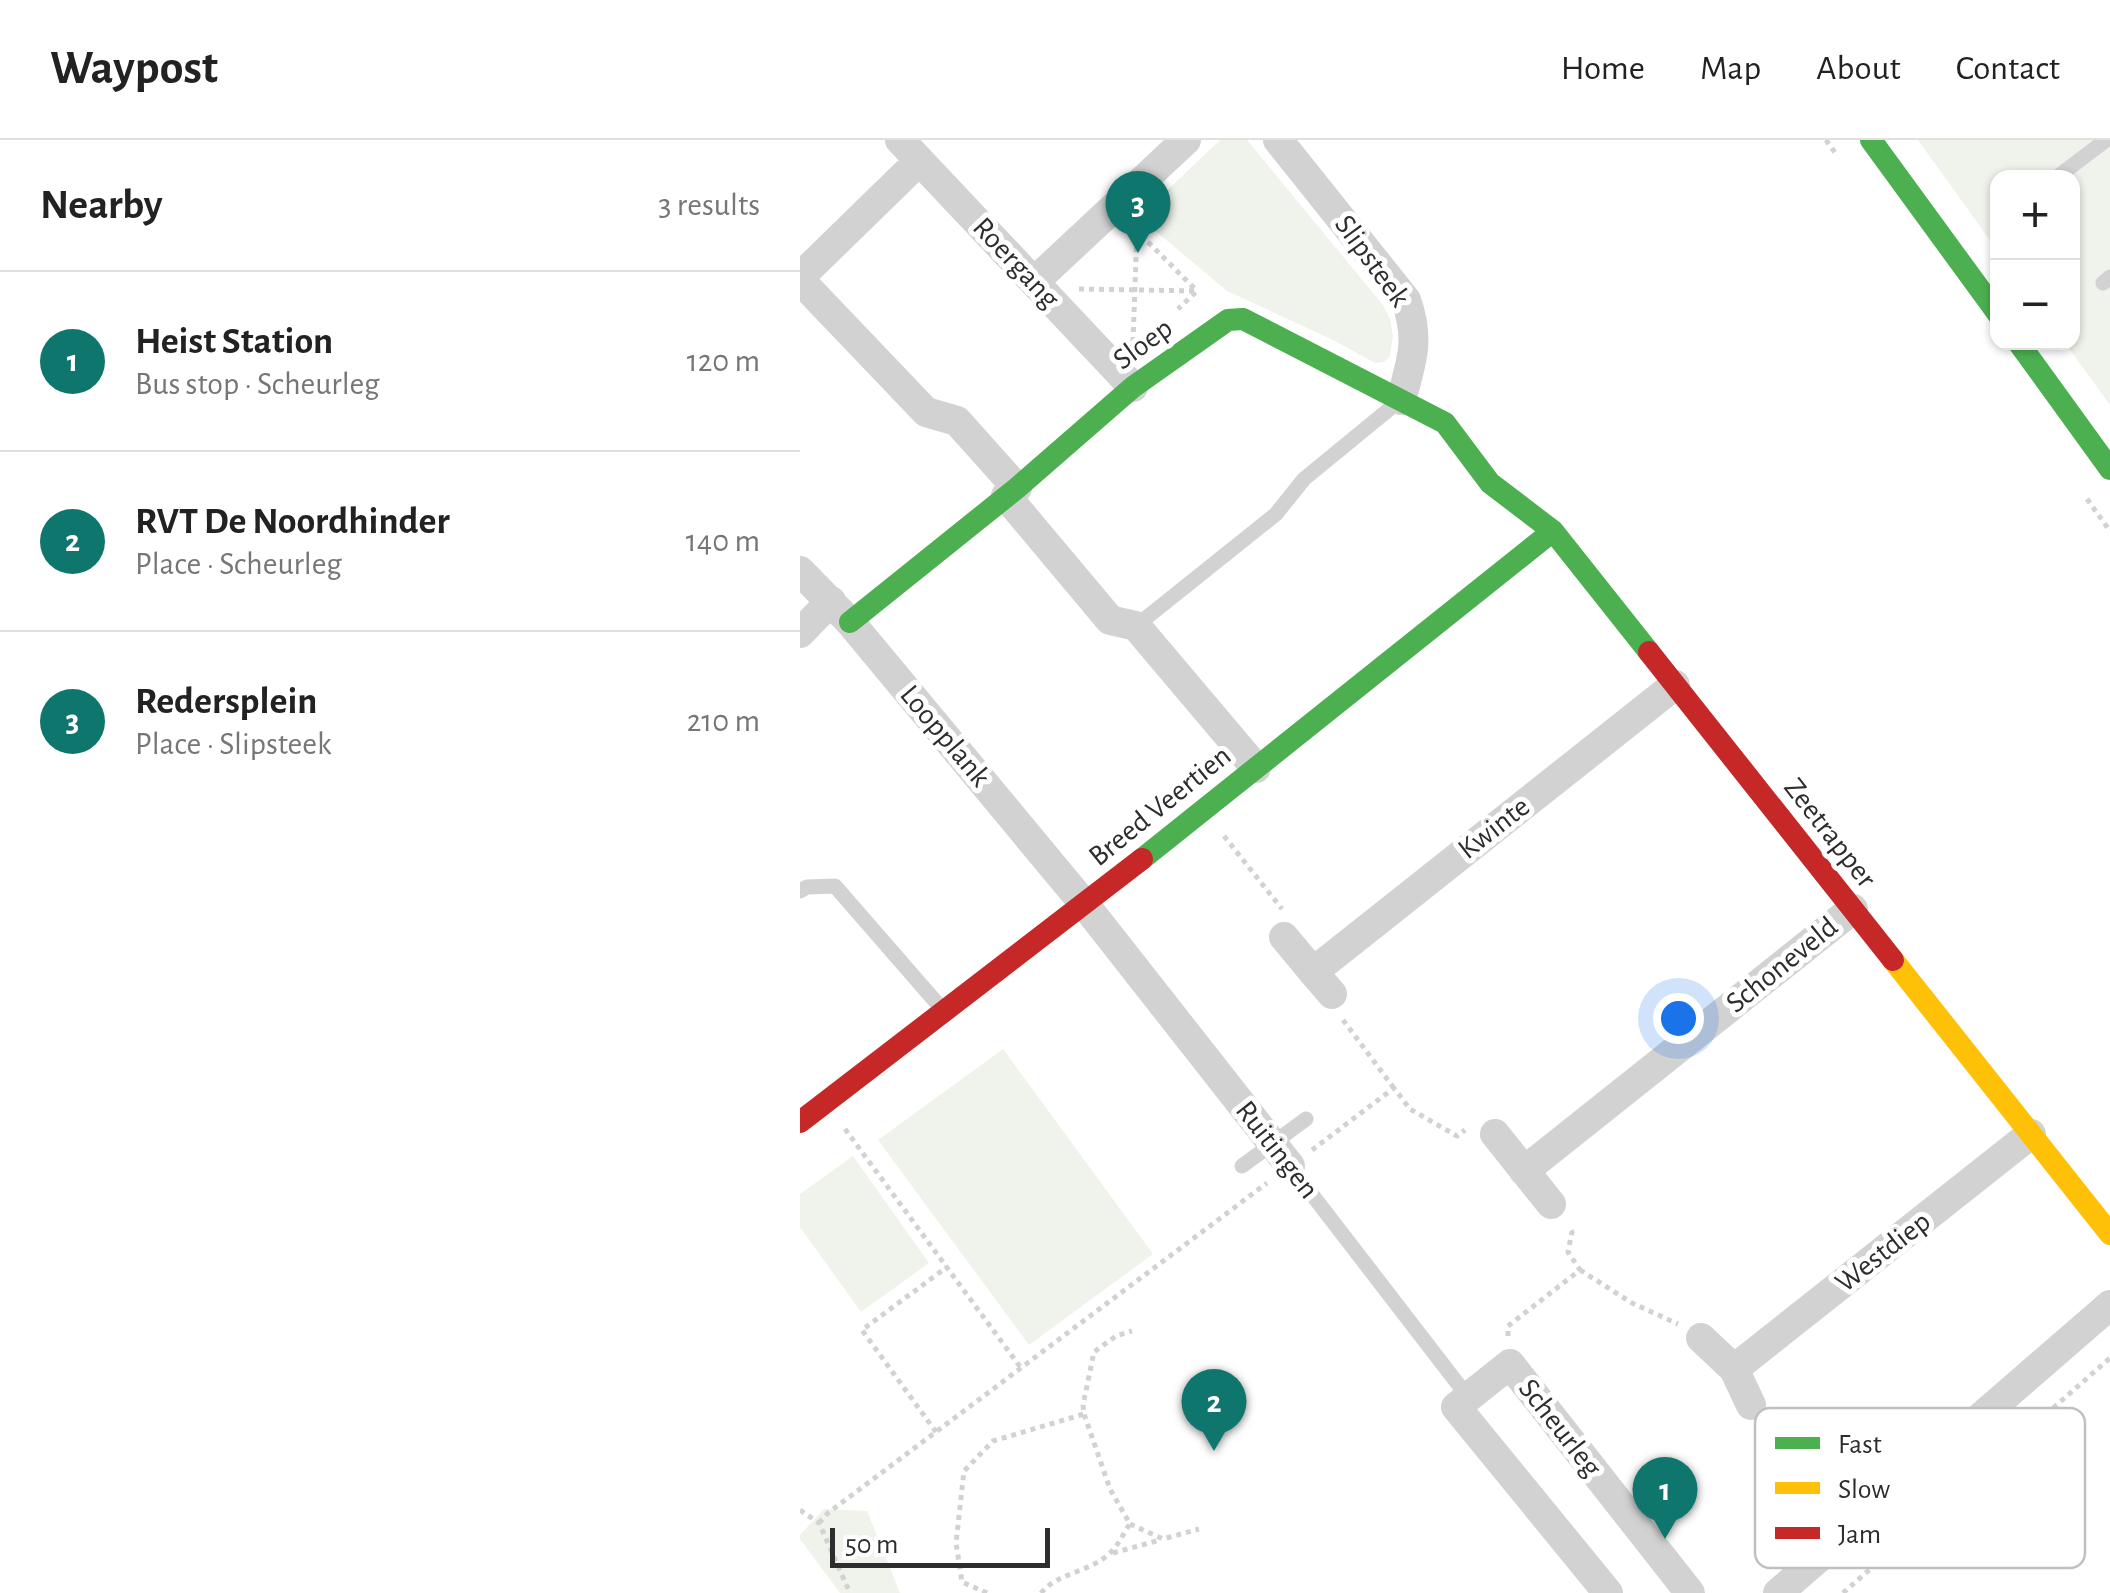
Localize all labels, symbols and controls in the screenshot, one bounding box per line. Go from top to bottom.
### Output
text: Waypost [50,45,218,93]
text: Home [1561,51,1645,86]
text: Map [1700,51,1761,86]
text: About [1816,51,1901,86]
text: Contact [1956,51,2060,86]
map controls [1990,170,2080,350]
button: + [1990,170,2080,260]
pin: 3 [1106,171,1170,253]
text: Nearby [40,184,163,226]
text: 3 results [658,189,760,221]
street label: Slipsteek [1329,210,1415,313]
street label: Roergang [967,212,1065,314]
button: − [1990,260,2080,350]
street label: Sloep [1108,313,1178,375]
text: Heist Station [135,323,333,361]
text: 1 [67,345,78,377]
text: 120 m [687,345,760,377]
text: Bus stop · Scheurleg [135,368,380,400]
text: RVT De Noordhinder [135,503,450,541]
text: 2 [65,525,80,557]
text: 140 m [686,525,760,557]
text: Place · Scheurleg [135,548,342,580]
street label: Loopplank [894,680,996,793]
text: Redersplein [135,683,317,721]
text: 3 [66,705,79,737]
text: 210 m [687,705,760,737]
text: Place · Slipsteek [135,728,332,760]
street label: Breed Veertien [1083,740,1237,872]
street label: Zeetrapper [1778,773,1882,894]
street label: Kwinte [1453,791,1535,865]
street label: Schoneveld [1721,911,1843,1019]
your location [1653,993,1704,1044]
street label: Ruitingen [1230,1096,1324,1204]
street label: Westdiep [1830,1206,1936,1298]
pin: 2 [1182,1368,1246,1451]
street label: Scheurleg [1513,1374,1607,1483]
legend [1755,1408,2085,1568]
text: Fast [1838,1431,1882,1459]
pin: 1 [1632,1456,1698,1539]
text: Slow [1838,1476,1890,1504]
text: Jam [1838,1521,1881,1549]
scale bar [830,1523,1050,1568]
text: 50 m [845,1531,899,1559]

